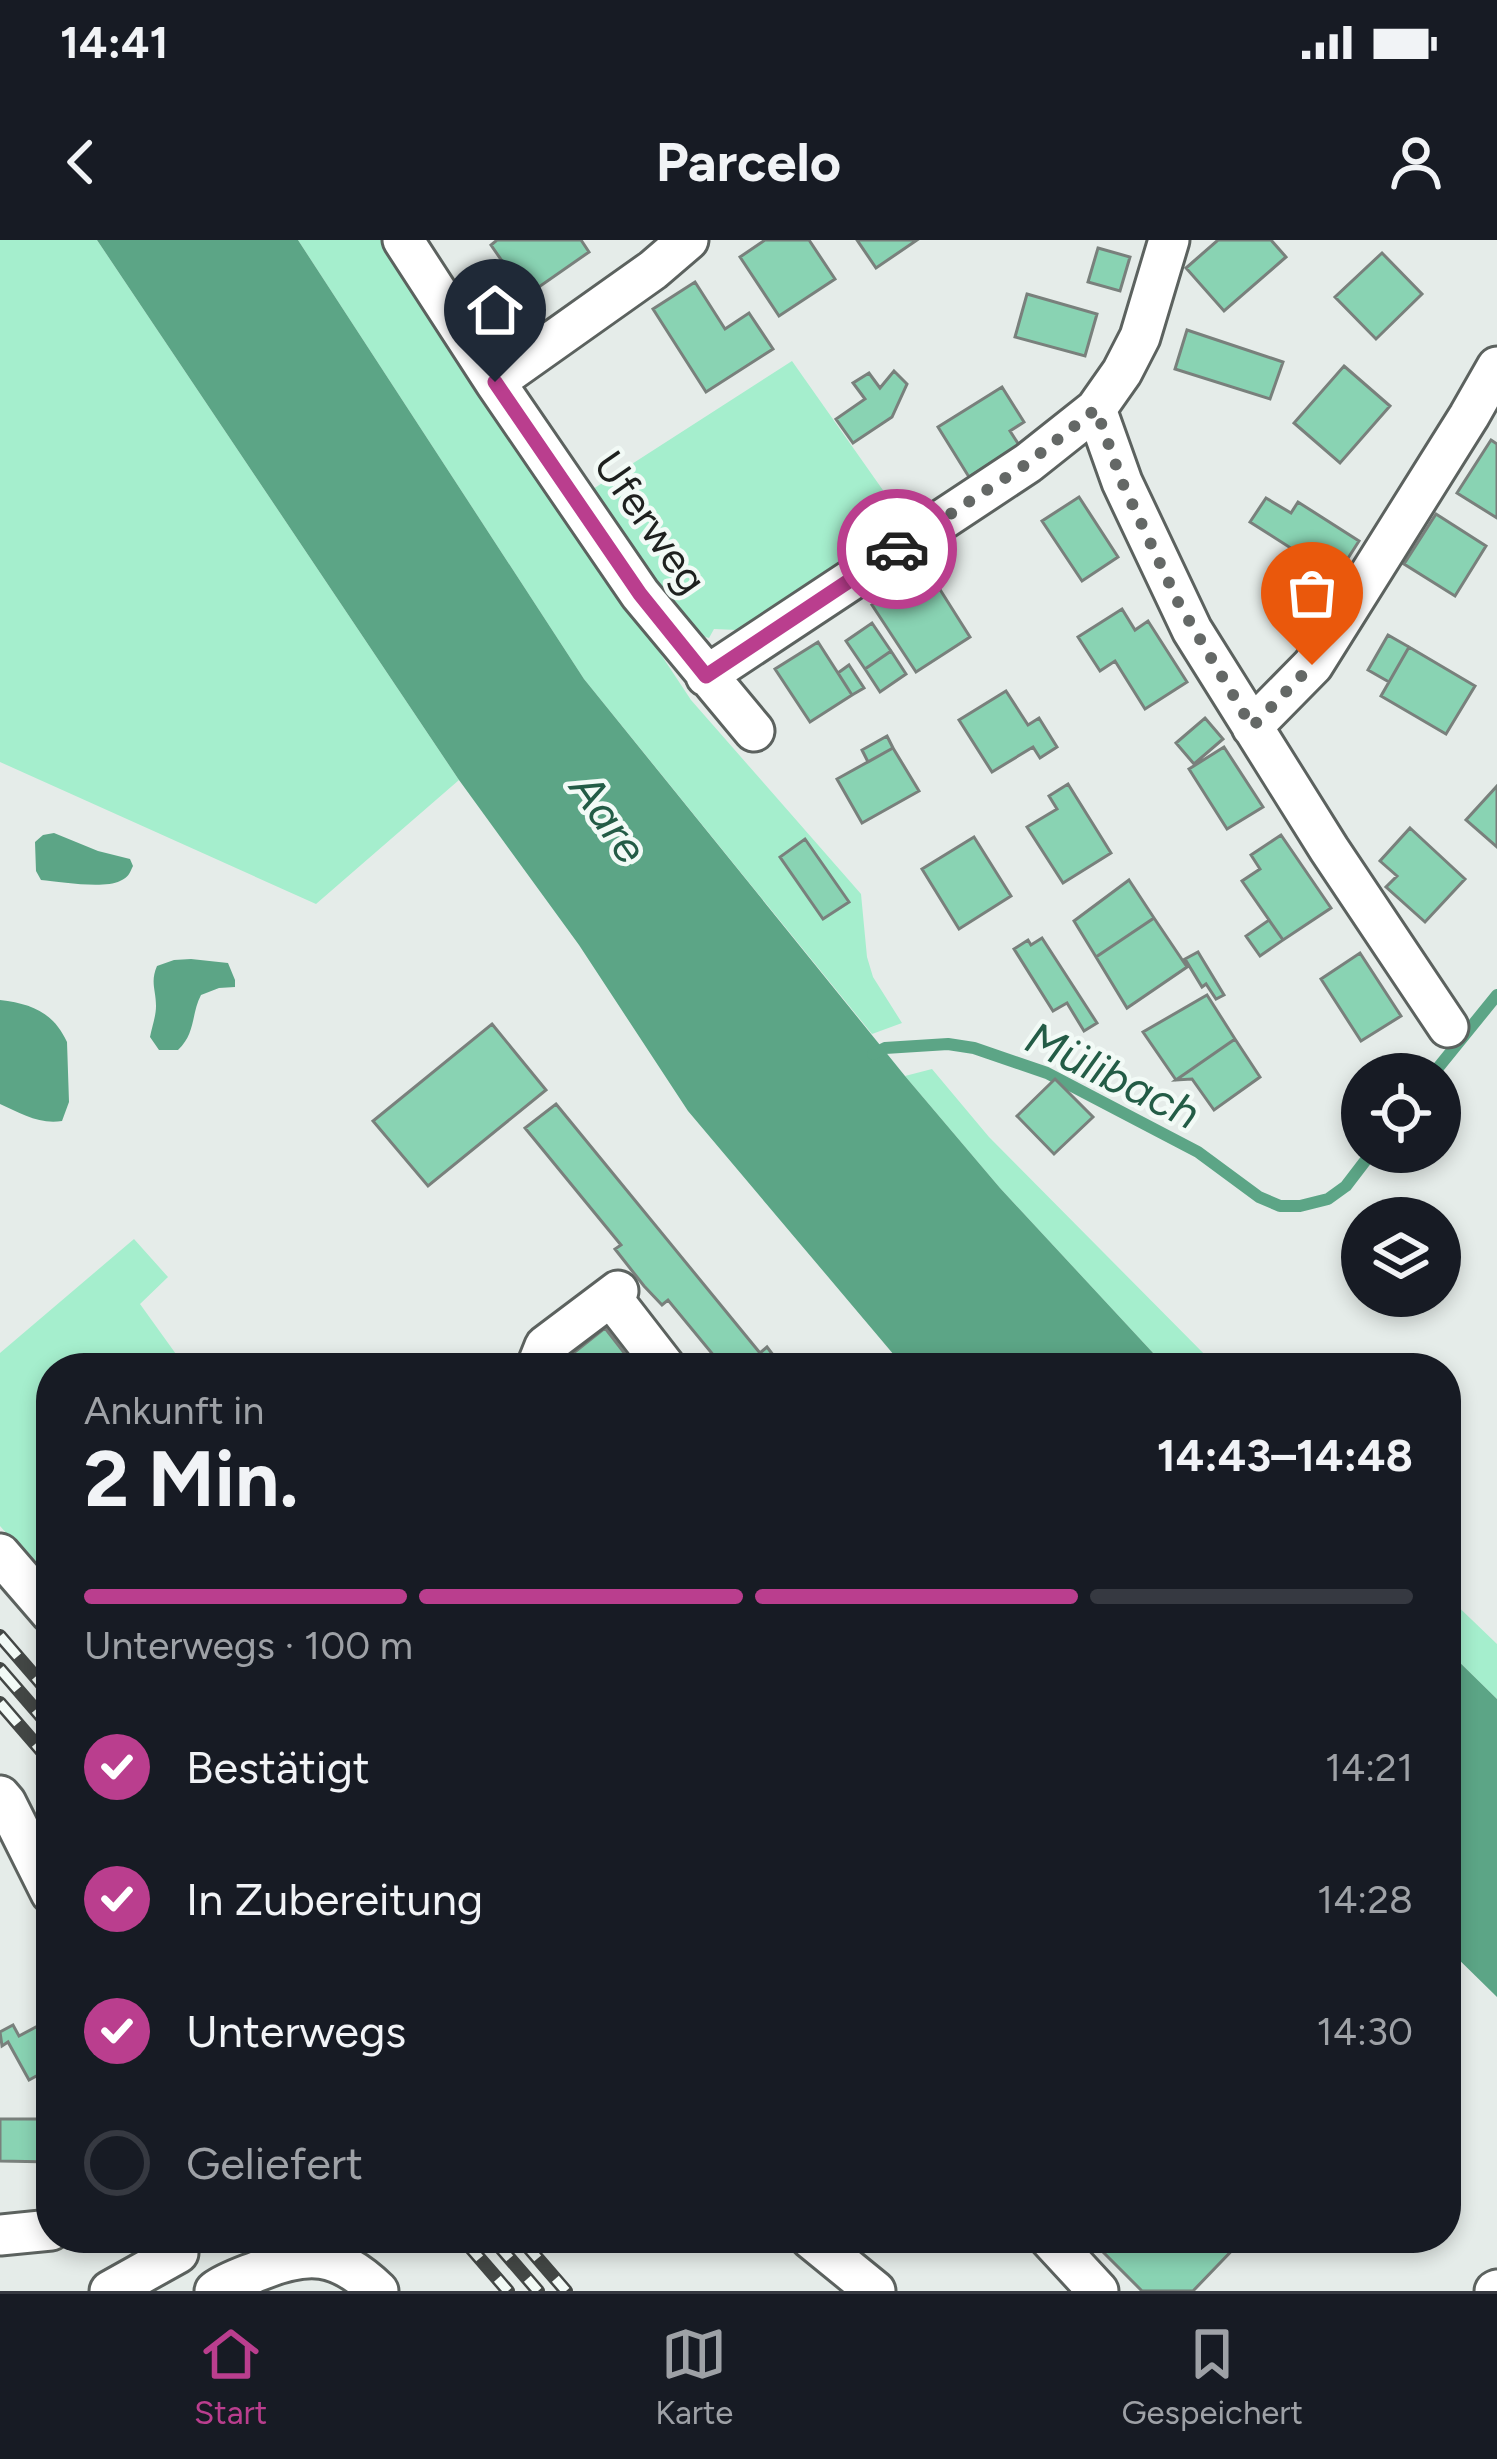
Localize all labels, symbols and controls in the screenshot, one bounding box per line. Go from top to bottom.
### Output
text: 14:41 [60,15,169,69]
icon: back [48,129,114,195]
icon: person [1383,129,1449,195]
text: Parcelo [656,130,841,195]
pin [444,259,546,382]
icon: home [462,277,528,343]
street label: Uferweg [583,441,718,603]
courier [837,489,957,609]
icon: car [864,516,930,582]
pin [1261,542,1363,665]
icon: bag [1279,560,1345,626]
water label: Aare [558,761,659,873]
water label: Mülibach [1018,1010,1208,1140]
map controls [1341,1053,1461,1317]
button: locate [1341,1053,1461,1173]
button: layers [1341,1197,1461,1317]
text: Ankunft in [84,1387,264,1434]
text: 14:43–14:48 [1157,1428,1413,1482]
text: 2 Min. [84,1432,299,1526]
text: Unterwegs · 100 m [84,1622,413,1669]
icon: check [84,1734,150,1800]
text: Bestätigt [186,1740,370,1794]
text: 14:21 [1325,1744,1413,1791]
icon: check [84,1866,150,1932]
text: In Zubereitung [186,1872,483,1926]
text: 14:28 [1317,1876,1413,1923]
icon: check [84,1998,150,2064]
text: Unterwegs [186,2004,406,2058]
text: 14:30 [1317,2008,1413,2055]
text: Geliefert [186,2136,363,2190]
tab: Start [194,2321,267,2432]
tab: Karte [655,2321,733,2432]
tab: Gespeichert [1121,2321,1303,2432]

